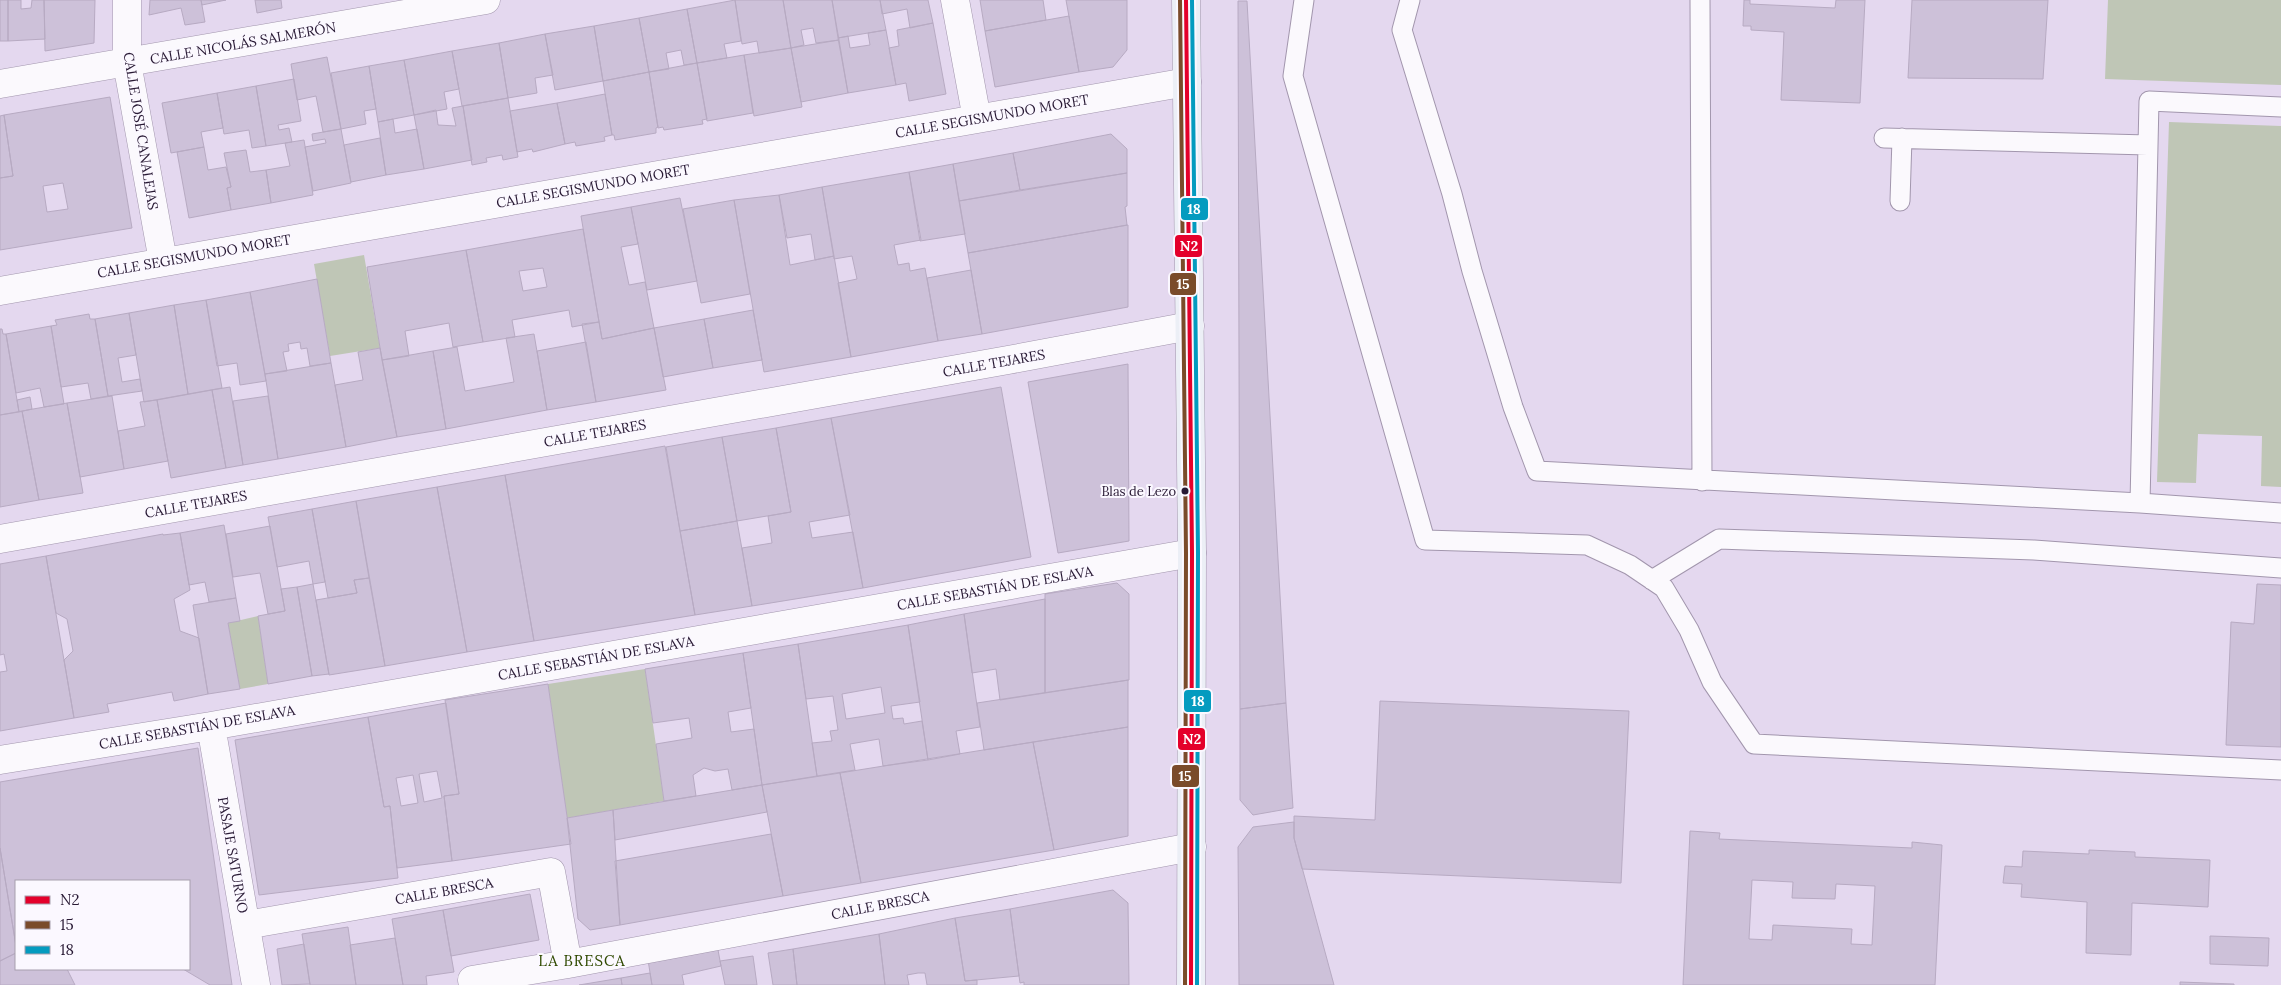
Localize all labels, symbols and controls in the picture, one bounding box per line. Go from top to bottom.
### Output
street label: CALLE NICOLÁS SALMERÓN [149,18,338,68]
street label: CALLE JOSÉ CANALEJAS [120,51,162,211]
street label: CALLE SEGISMUNDO MORET [894,90,1090,142]
street label: CALLE SEGISMUNDO MORET [495,160,691,212]
line badge: 18 [1180,197,1209,221]
text: 18 [1187,200,1201,218]
street label: CALLE SEGISMUNDO MORET [96,230,292,282]
line badge: N2 [1174,234,1203,258]
text: N2 [1180,237,1198,255]
line badge: 15 [1169,272,1197,296]
text: 15 [1176,275,1190,293]
street label: CALLE TEJARES [941,345,1047,381]
street label: CALLE TEJARES [542,415,648,451]
place label: Blas de Lezo [1101,483,1176,500]
street label: CALLE TEJARES [143,486,249,522]
marker: Blas de Lezo [1180,486,1190,496]
street label: CALLE SEBASTIÁN DE ESLAVA [896,562,1095,614]
street label: CALLE SEBASTIÁN DE ESLAVA [497,632,696,684]
line badge: 18 [1183,689,1212,713]
text: 18 [1191,692,1205,710]
street label: CALLE SEBASTIÁN DE ESLAVA [98,701,297,753]
line badge: N2 [1177,727,1206,751]
text: N2 [1183,730,1201,748]
line badge: 15 [1171,764,1200,788]
text: 15 [1178,767,1192,785]
street label: PASAJE SATURNO [214,795,252,915]
street label: CALLE BRESCA [393,873,495,908]
legend [15,880,190,970]
street label: CALLE BRESCA [829,887,931,923]
text: N2 [60,890,80,909]
text: 15 [60,915,74,934]
text: 18 [60,940,74,959]
district label: LA BRESCA [538,951,626,970]

